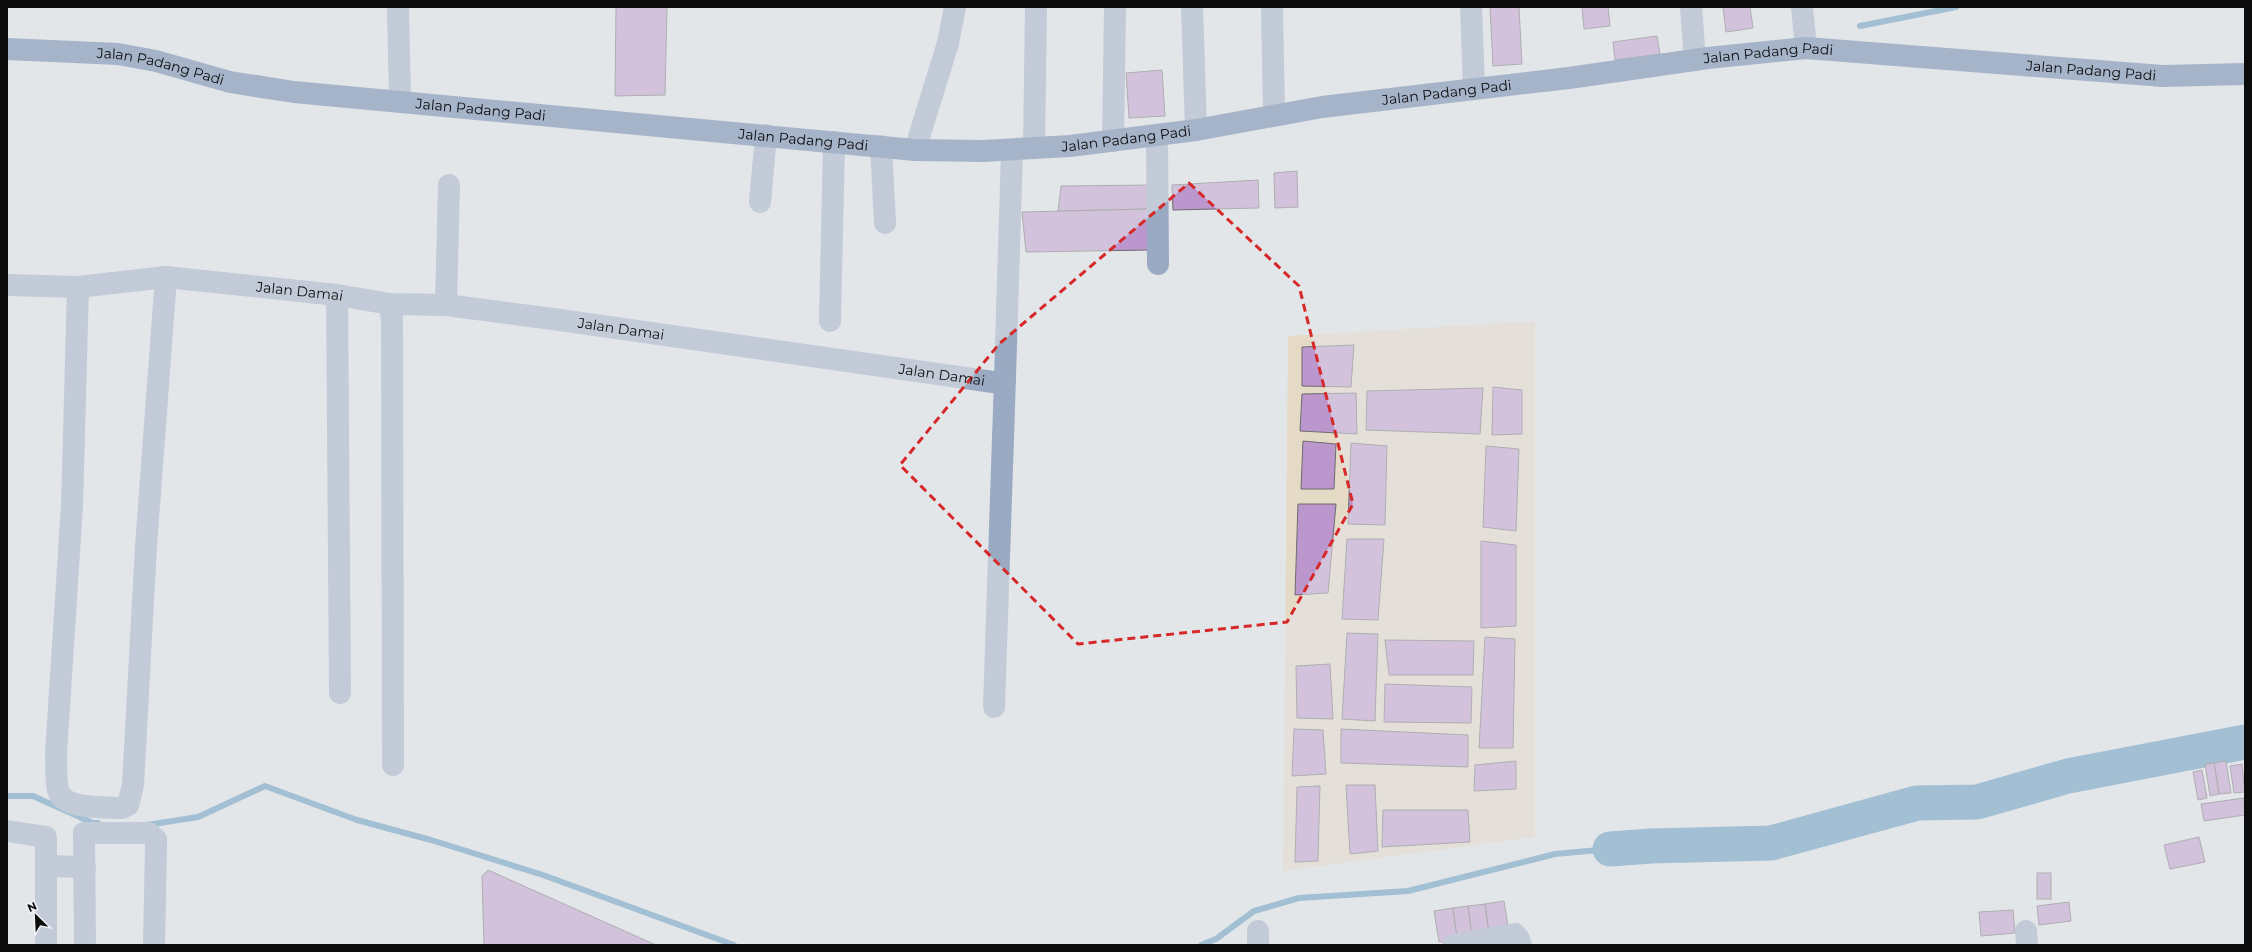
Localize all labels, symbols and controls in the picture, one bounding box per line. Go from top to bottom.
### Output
street label: Jalan Padang Padi [1701,39,1834,68]
street label: Jalan Padang Padi [95,44,226,89]
street label: Jalan Padang Padi [2024,56,2157,84]
street label: Jalan Padang Padi [1380,76,1513,109]
street label: Jalan Padang Padi [414,94,547,124]
street label: Jalan Padang Padi [1060,122,1192,156]
street label: Jalan Padang Padi [737,124,869,155]
street label: Jalan Damai [254,277,344,305]
street label: Jalan Damai [576,314,666,344]
street label: Jalan Damai [896,359,986,390]
north arrow [16,896,56,936]
text: N [25,899,39,915]

